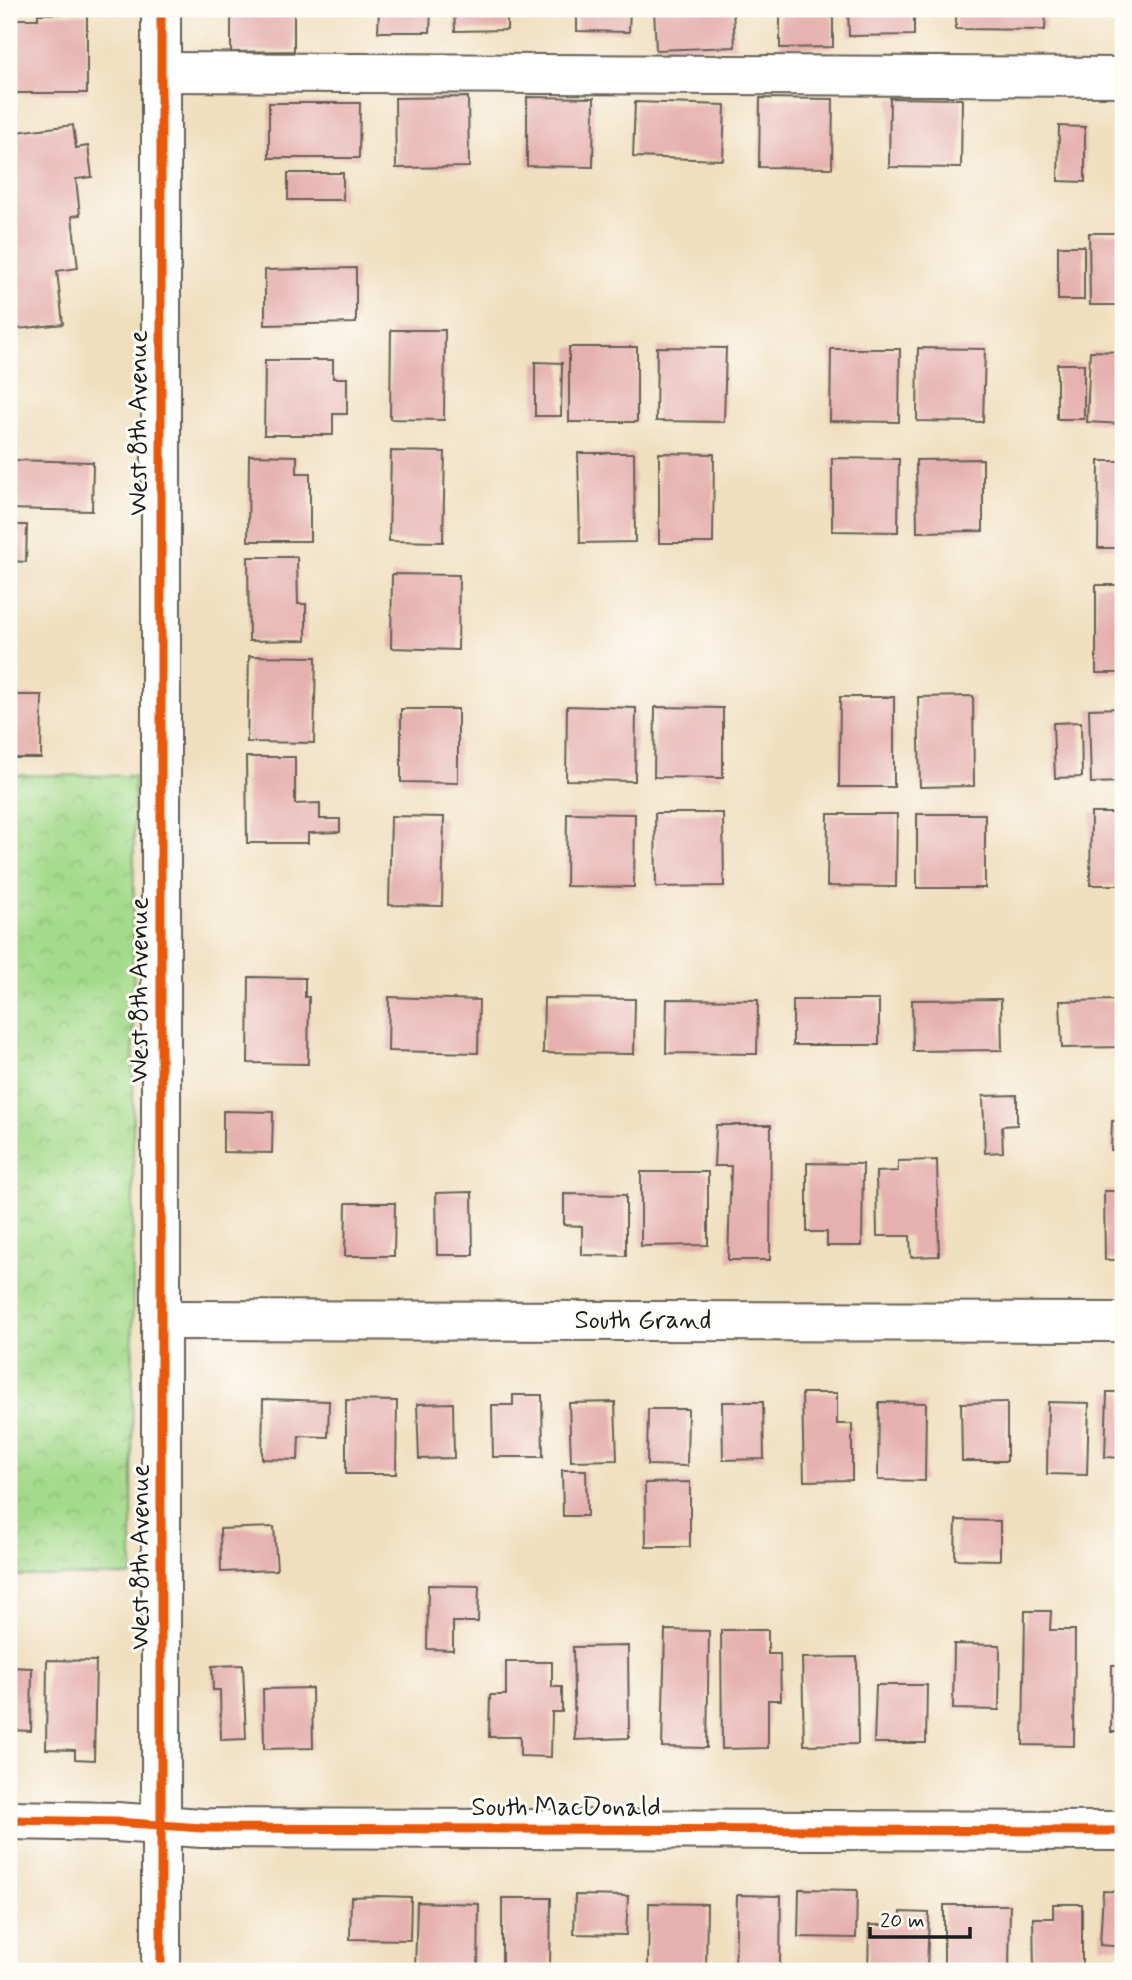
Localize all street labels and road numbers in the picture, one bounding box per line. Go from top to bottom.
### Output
street label: West 8th Avenue [122,330,156,516]
street label: West 8th Avenue [123,897,157,1083]
street label: South Grand [574,1304,712,1338]
street label: West 8th Avenue [124,1464,158,1650]
street label: South MacDonald [471,1791,661,1825]

